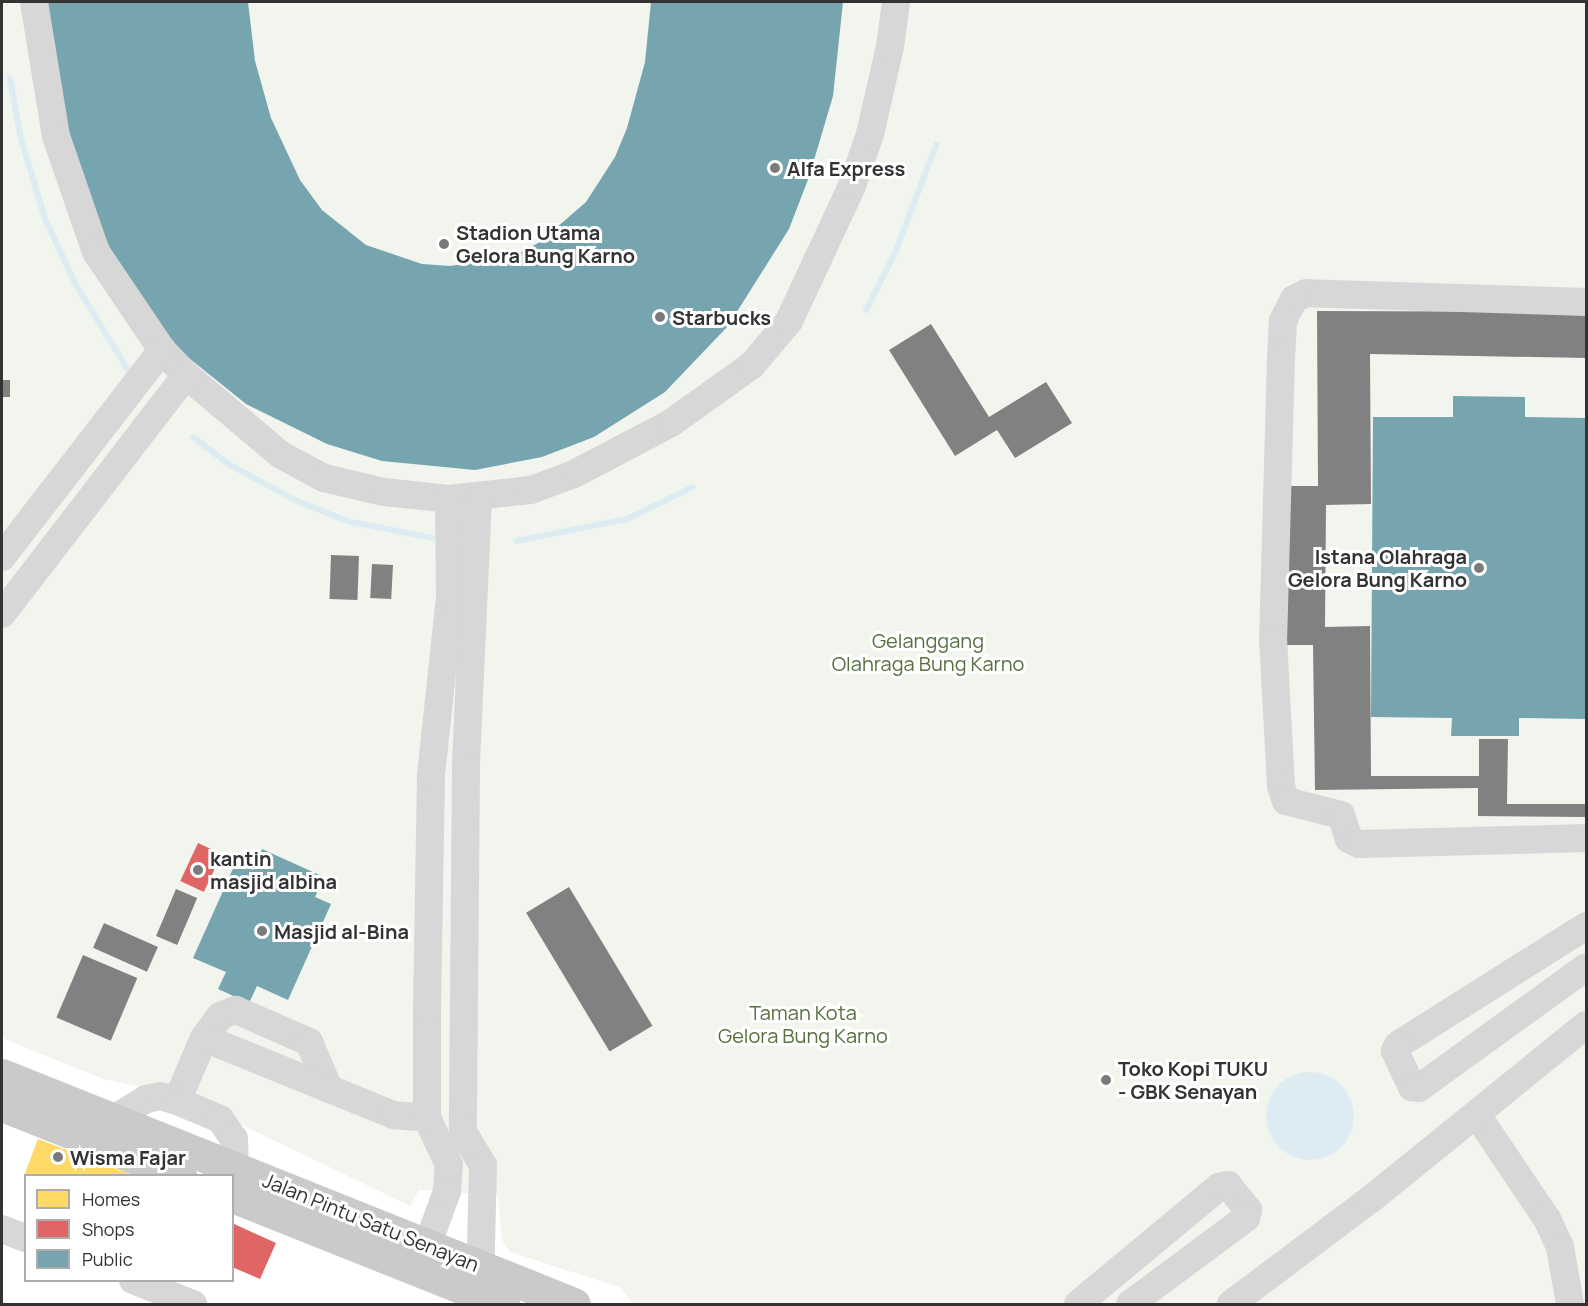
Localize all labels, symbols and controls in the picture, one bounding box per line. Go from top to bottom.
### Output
place label: Alfa Express [787,156,905,180]
marker: Alfa Express [768,161,782,175]
place label: Stadion Utama Gelora Bung Karno [456,220,635,267]
marker: Stadion Utama Gelora Bung Karno [437,237,451,251]
place label: Starbucks [672,305,771,329]
marker: Starbucks [653,310,667,324]
place label: Istana Olahraga Gelora Bung Karno [1288,544,1467,591]
marker: Istana Olahraga Gelora Bung Karno [1472,561,1486,575]
park label: Gelanggang Olahraga Bung Karno [832,629,1024,676]
place label: kantin masjid albina [210,846,337,893]
marker: kantin masjid albina [191,863,205,877]
place label: Masjid al-Bina [274,919,409,943]
marker: Masjid al-Bina [255,924,269,938]
park label: Taman Kota Gelora Bung Karno [718,1001,888,1048]
place label: Toko Kopi TUKU - GBK Senayan [1118,1056,1268,1103]
marker: Toko Kopi TUKU - GBK Senayan [1099,1073,1113,1087]
place label: Wisma Fajar [70,1145,186,1169]
marker: Wisma Fajar [51,1150,65,1164]
street label: Jalan Pintu Satu Senayan [259,1168,483,1276]
legend [24,1174,234,1282]
text: Homes [82,1187,140,1211]
text: Shops [82,1217,134,1241]
text: Public [82,1247,133,1271]

